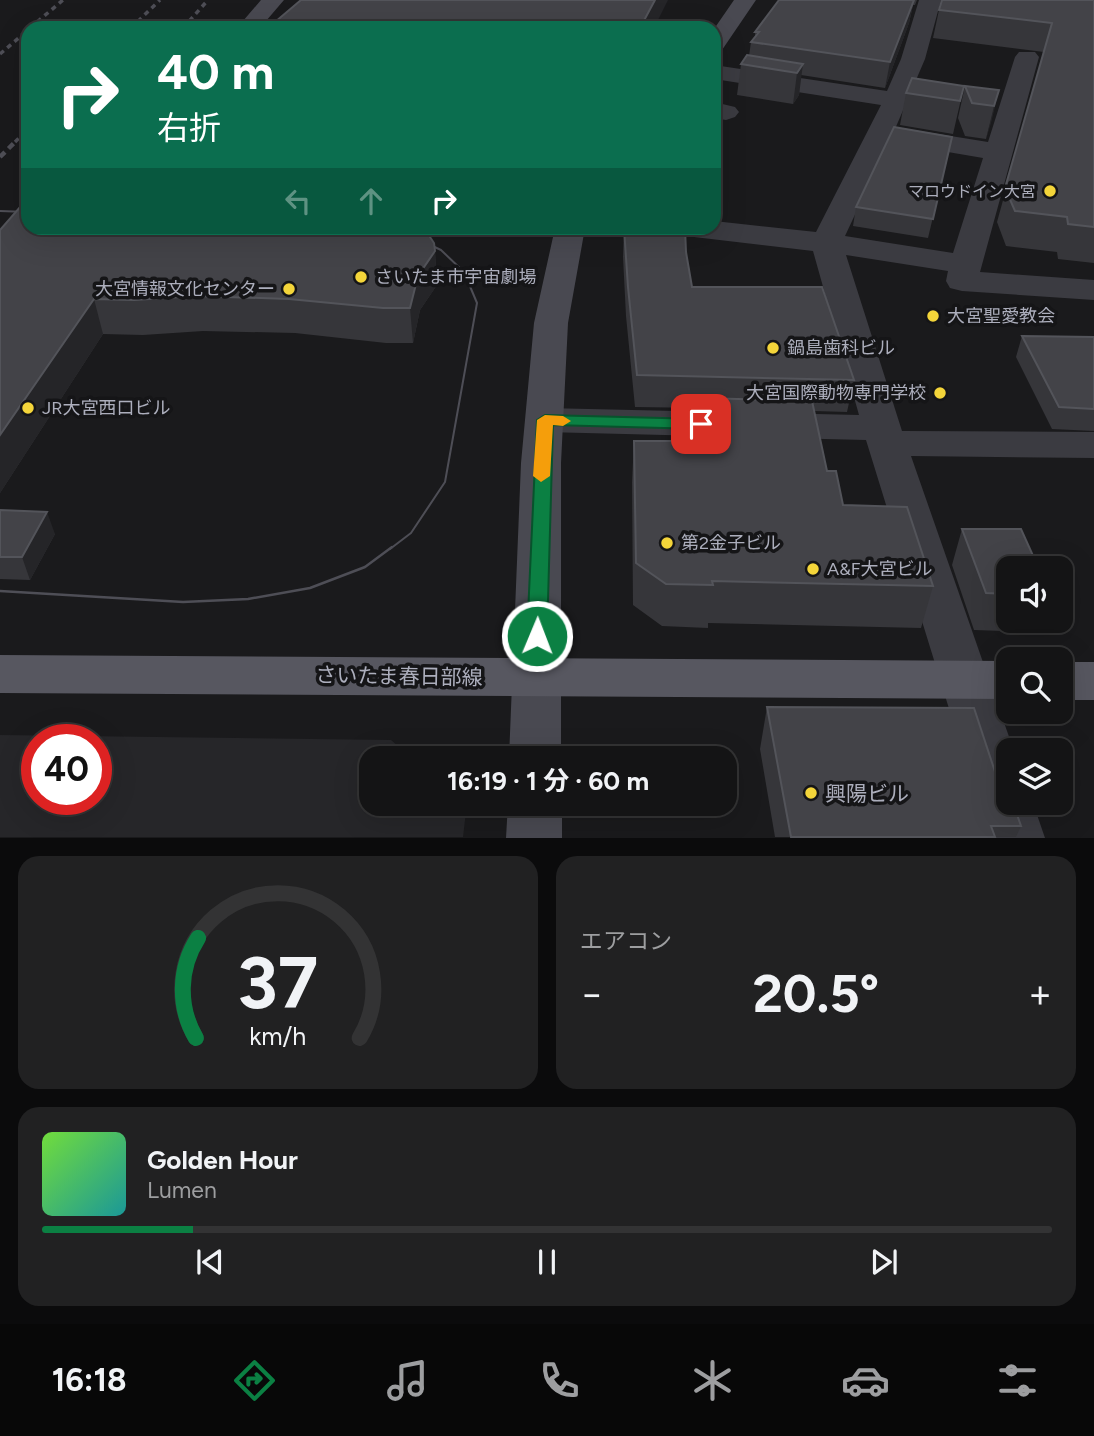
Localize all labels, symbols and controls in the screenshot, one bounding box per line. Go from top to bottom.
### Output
text: 40 m [157,42,274,101]
icon: right [42,49,133,140]
text: 右折 [157,109,221,147]
icon: left [279,182,317,220]
icon: ahead [352,182,390,220]
icon: right [425,182,463,220]
place label: マロウドイン大宮 [908,182,1036,201]
marker: マロウドイン大宮 [1042,183,1058,199]
place label: さいたま市宇宙劇場 [375,266,536,288]
marker: さいたま市宇宙劇場 [353,269,369,285]
place label: 大宮情報文化センター [95,278,275,300]
marker: 大宮情報文化センター [281,281,297,297]
place label: 大宮聖愛教会 [947,305,1055,327]
marker: 大宮聖愛教会 [925,308,941,324]
place label: 鍋島歯科ビル [787,337,895,359]
marker: 鍋島歯科ビル [765,340,781,356]
place label: 大宮国際動物専門学校 [746,382,926,404]
marker: 大宮国際動物専門学校 [932,385,948,401]
pin [671,394,731,454]
place label: JR大宮西口ビル [42,397,171,419]
marker: JR大宮西口ビル [20,400,36,416]
icon: arrive [682,405,720,443]
place label: 第2金子ビル [681,532,781,554]
marker: 第2金子ビル [659,535,675,551]
map controls [996,556,1073,815]
button: sound [996,556,1073,633]
place label: A&F大宮ビル [827,558,933,580]
marker: A&F大宮ビル [805,561,821,577]
position arrow [500,599,574,673]
button: search [996,647,1073,724]
street label: さいたま春日部線 [315,662,483,690]
speed limit sign: 40 [21,724,112,815]
button: layers [996,738,1073,815]
text: 16:19 · 1 分 · 60 m [447,765,649,797]
place label: 興陽ビル [825,781,909,806]
marker: 興陽ビル [803,785,819,801]
text: エアコン [580,927,672,955]
text: 37 [238,940,318,1027]
text: 20.5° [753,963,879,1025]
text: − [580,971,604,1017]
text: + [1028,971,1052,1017]
text: km/h [249,1021,307,1051]
text: Golden Hour [147,1144,298,1176]
text: Lumen [147,1176,217,1204]
icon: previous [191,1243,229,1281]
icon: pause [528,1243,566,1281]
icon: next [865,1243,903,1281]
icon: directions [230,1356,279,1405]
icon: music [383,1356,432,1405]
icon: phone [535,1356,584,1405]
icon: climate [688,1356,737,1405]
icon: car [841,1356,890,1405]
icon: filters [993,1356,1042,1405]
text: 16:18 [52,1361,127,1399]

